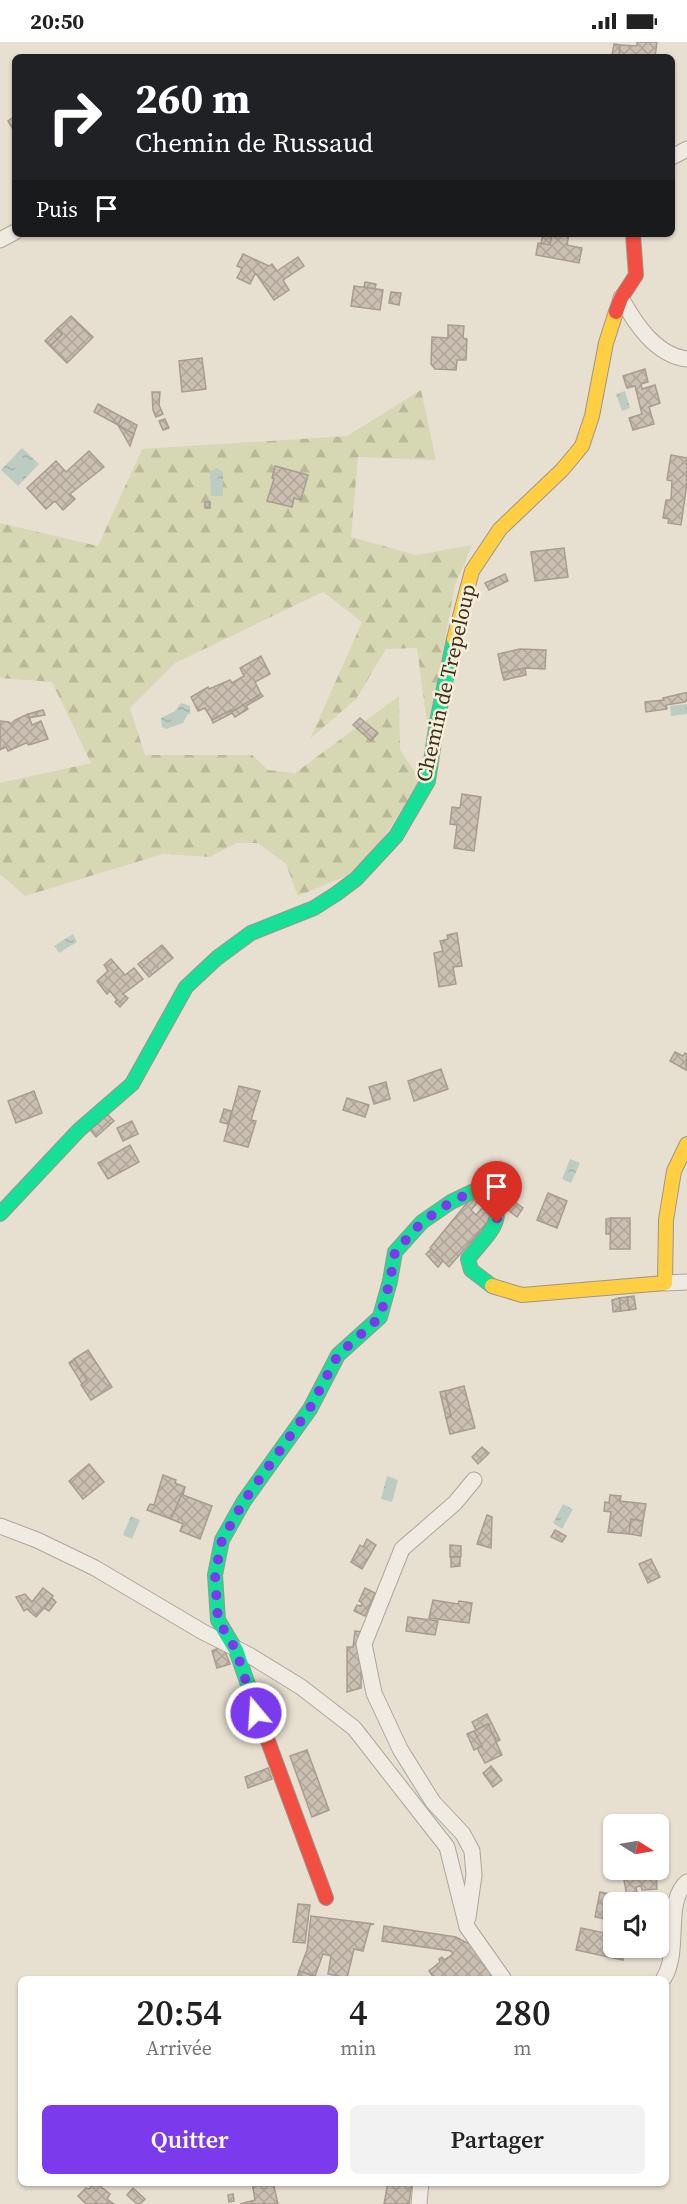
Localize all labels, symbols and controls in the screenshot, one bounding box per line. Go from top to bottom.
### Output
text: 20:50 [30,6,84,36]
text: 260 m [135,69,250,127]
icon: right [36,78,114,156]
text: Chemin de Russaud [135,124,373,161]
icon: arrive [90,192,123,225]
text: Puis [36,194,78,224]
street label: Chemin de Trepeloup [409,581,482,785]
pin [471,1161,522,1223]
icon: arrive [480,1170,513,1203]
position arrow [224,1681,288,1745]
north arrow [603,1814,669,1880]
map controls [603,1814,669,1958]
button: sound [603,1892,669,1958]
text: 20:54 [136,1988,222,2037]
text: 4 [349,1988,368,2037]
text: 280 [495,1988,551,2037]
text: Arrivée [146,2034,212,2062]
text: min [340,2034,376,2062]
text: m [514,2034,532,2062]
button: Quitter [42,2105,338,2174]
button: Partager [350,2105,645,2174]

